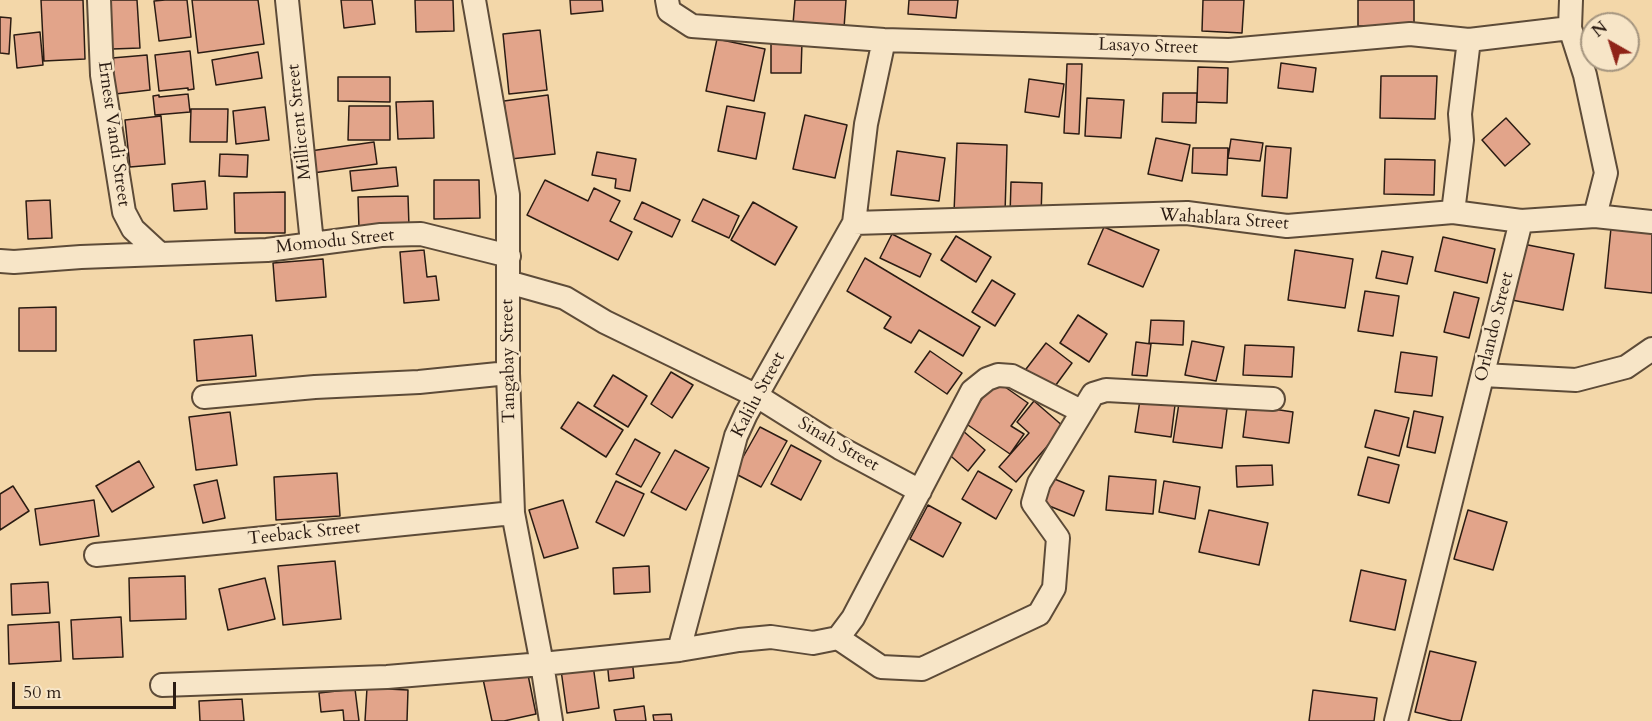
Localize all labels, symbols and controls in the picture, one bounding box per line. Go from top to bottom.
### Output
north arrow [1580,12,1640,72]
text: N [1588,17,1612,42]
street label: Lasayo Street [1098,34,1198,60]
street label: Ernest Vandi Street [92,60,134,208]
street label: Millicent Street [283,63,317,181]
street label: Wahablara Street [1158,205,1290,235]
street label: Momodu Street [275,225,395,259]
street label: Orlando Street [1471,270,1519,384]
street label: Tangabay Street [497,299,521,423]
street label: Kalilu Street [728,349,790,441]
street label: Sinah Street [794,413,882,477]
street label: Teeback Street [247,517,361,551]
scale bar [15,670,178,708]
text: 50 m [23,680,62,705]

